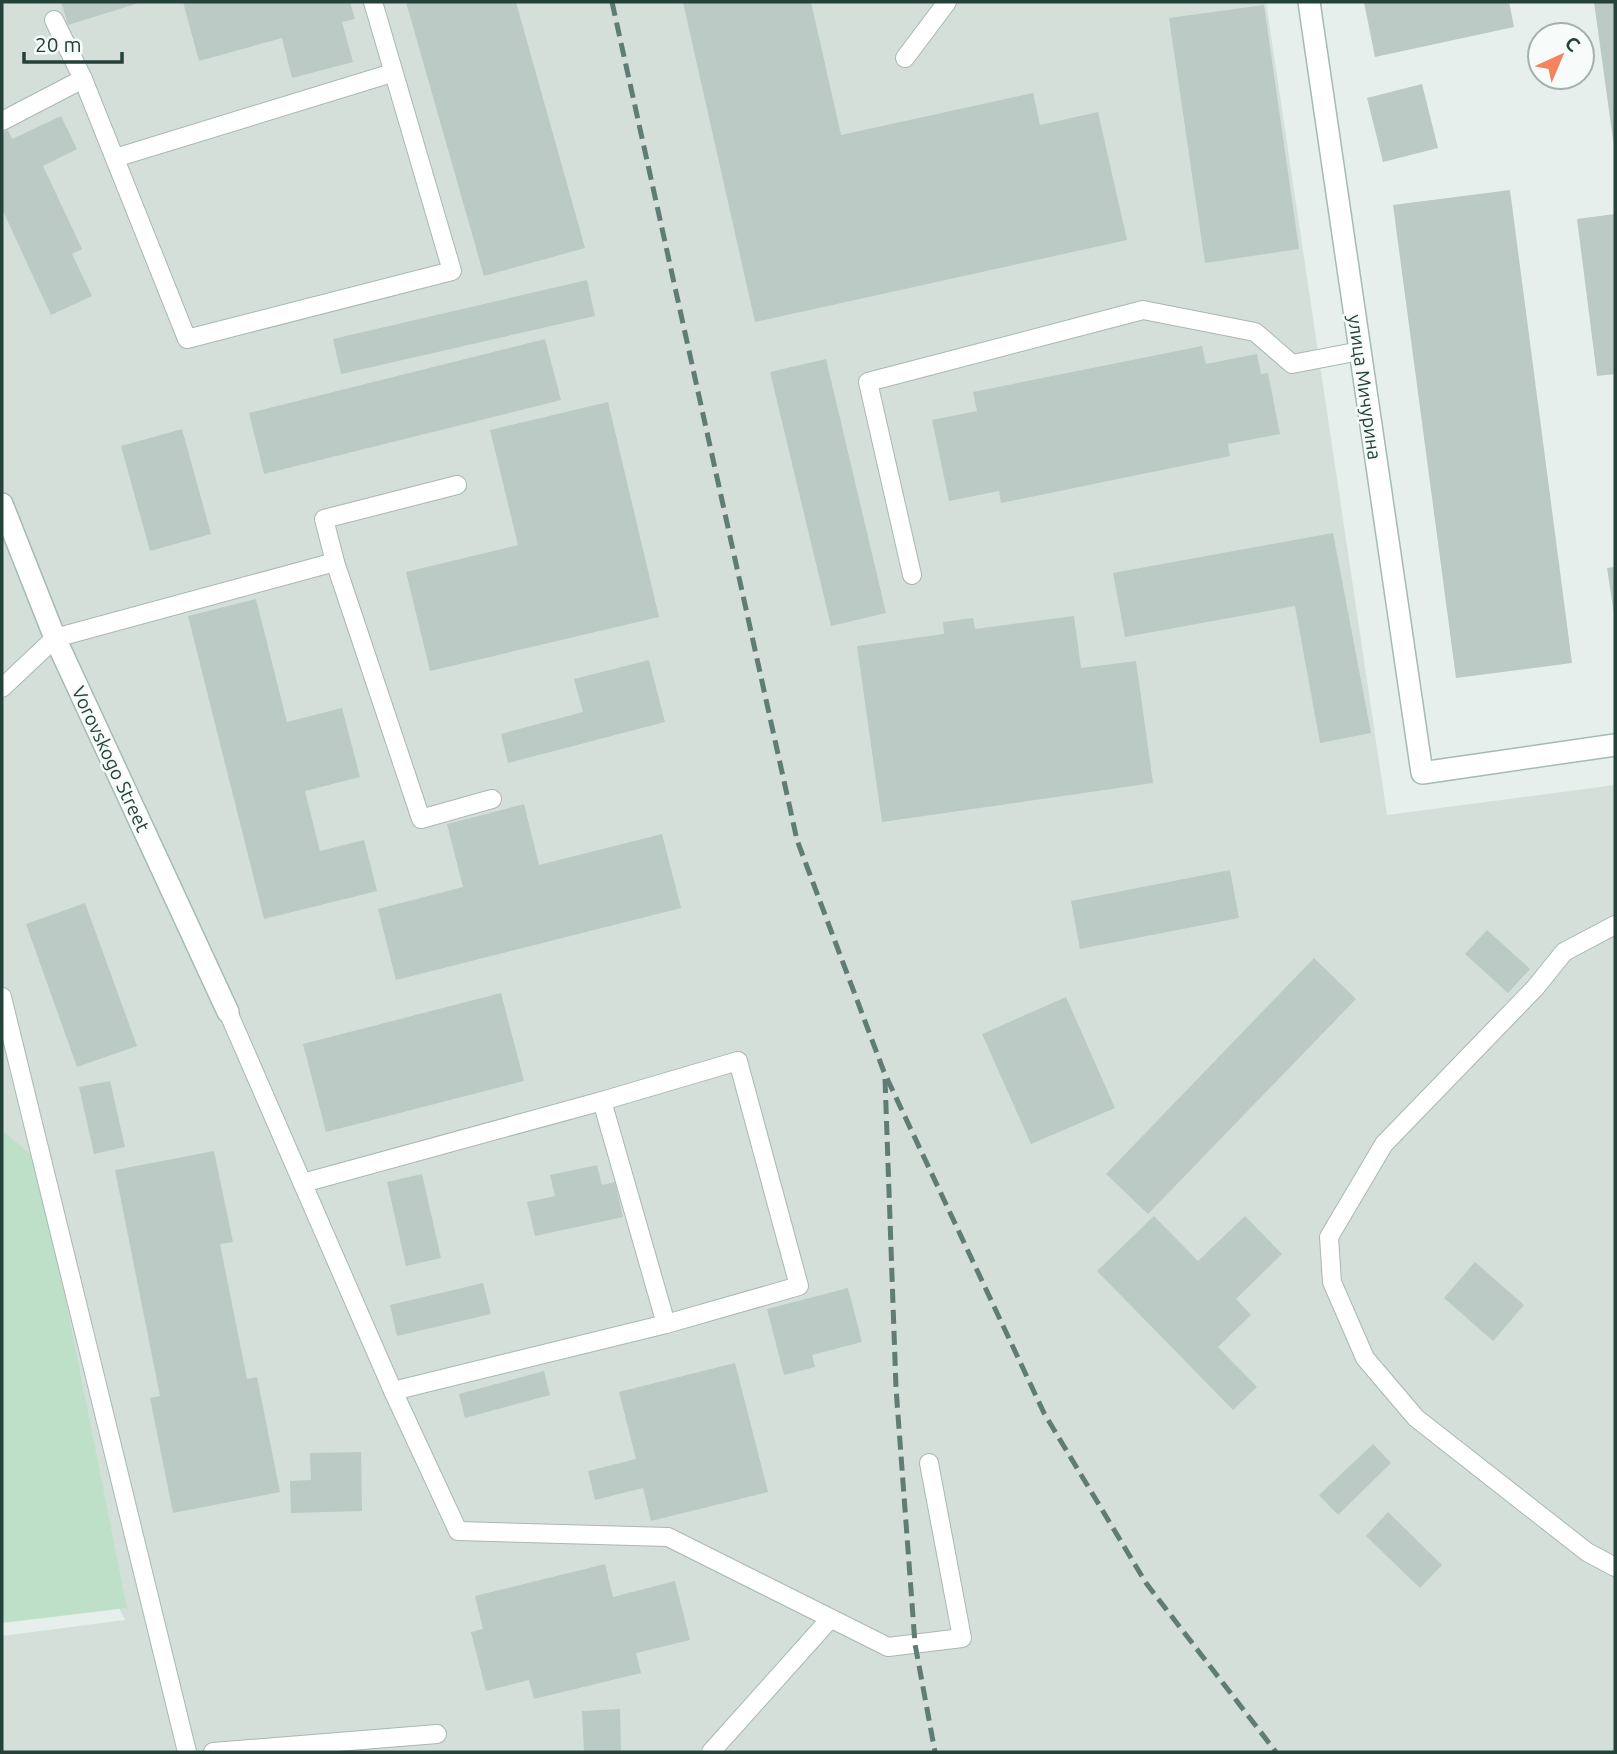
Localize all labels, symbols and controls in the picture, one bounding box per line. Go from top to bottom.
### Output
scale bar [24,21,122,65]
north arrow [1526,21,1596,91]
text: 20 m [35,32,82,56]
text: С [1561,32,1585,56]
street label: улица Мичурина [1344,313,1386,461]
street label: Vorovskogo Street [68,683,155,836]

